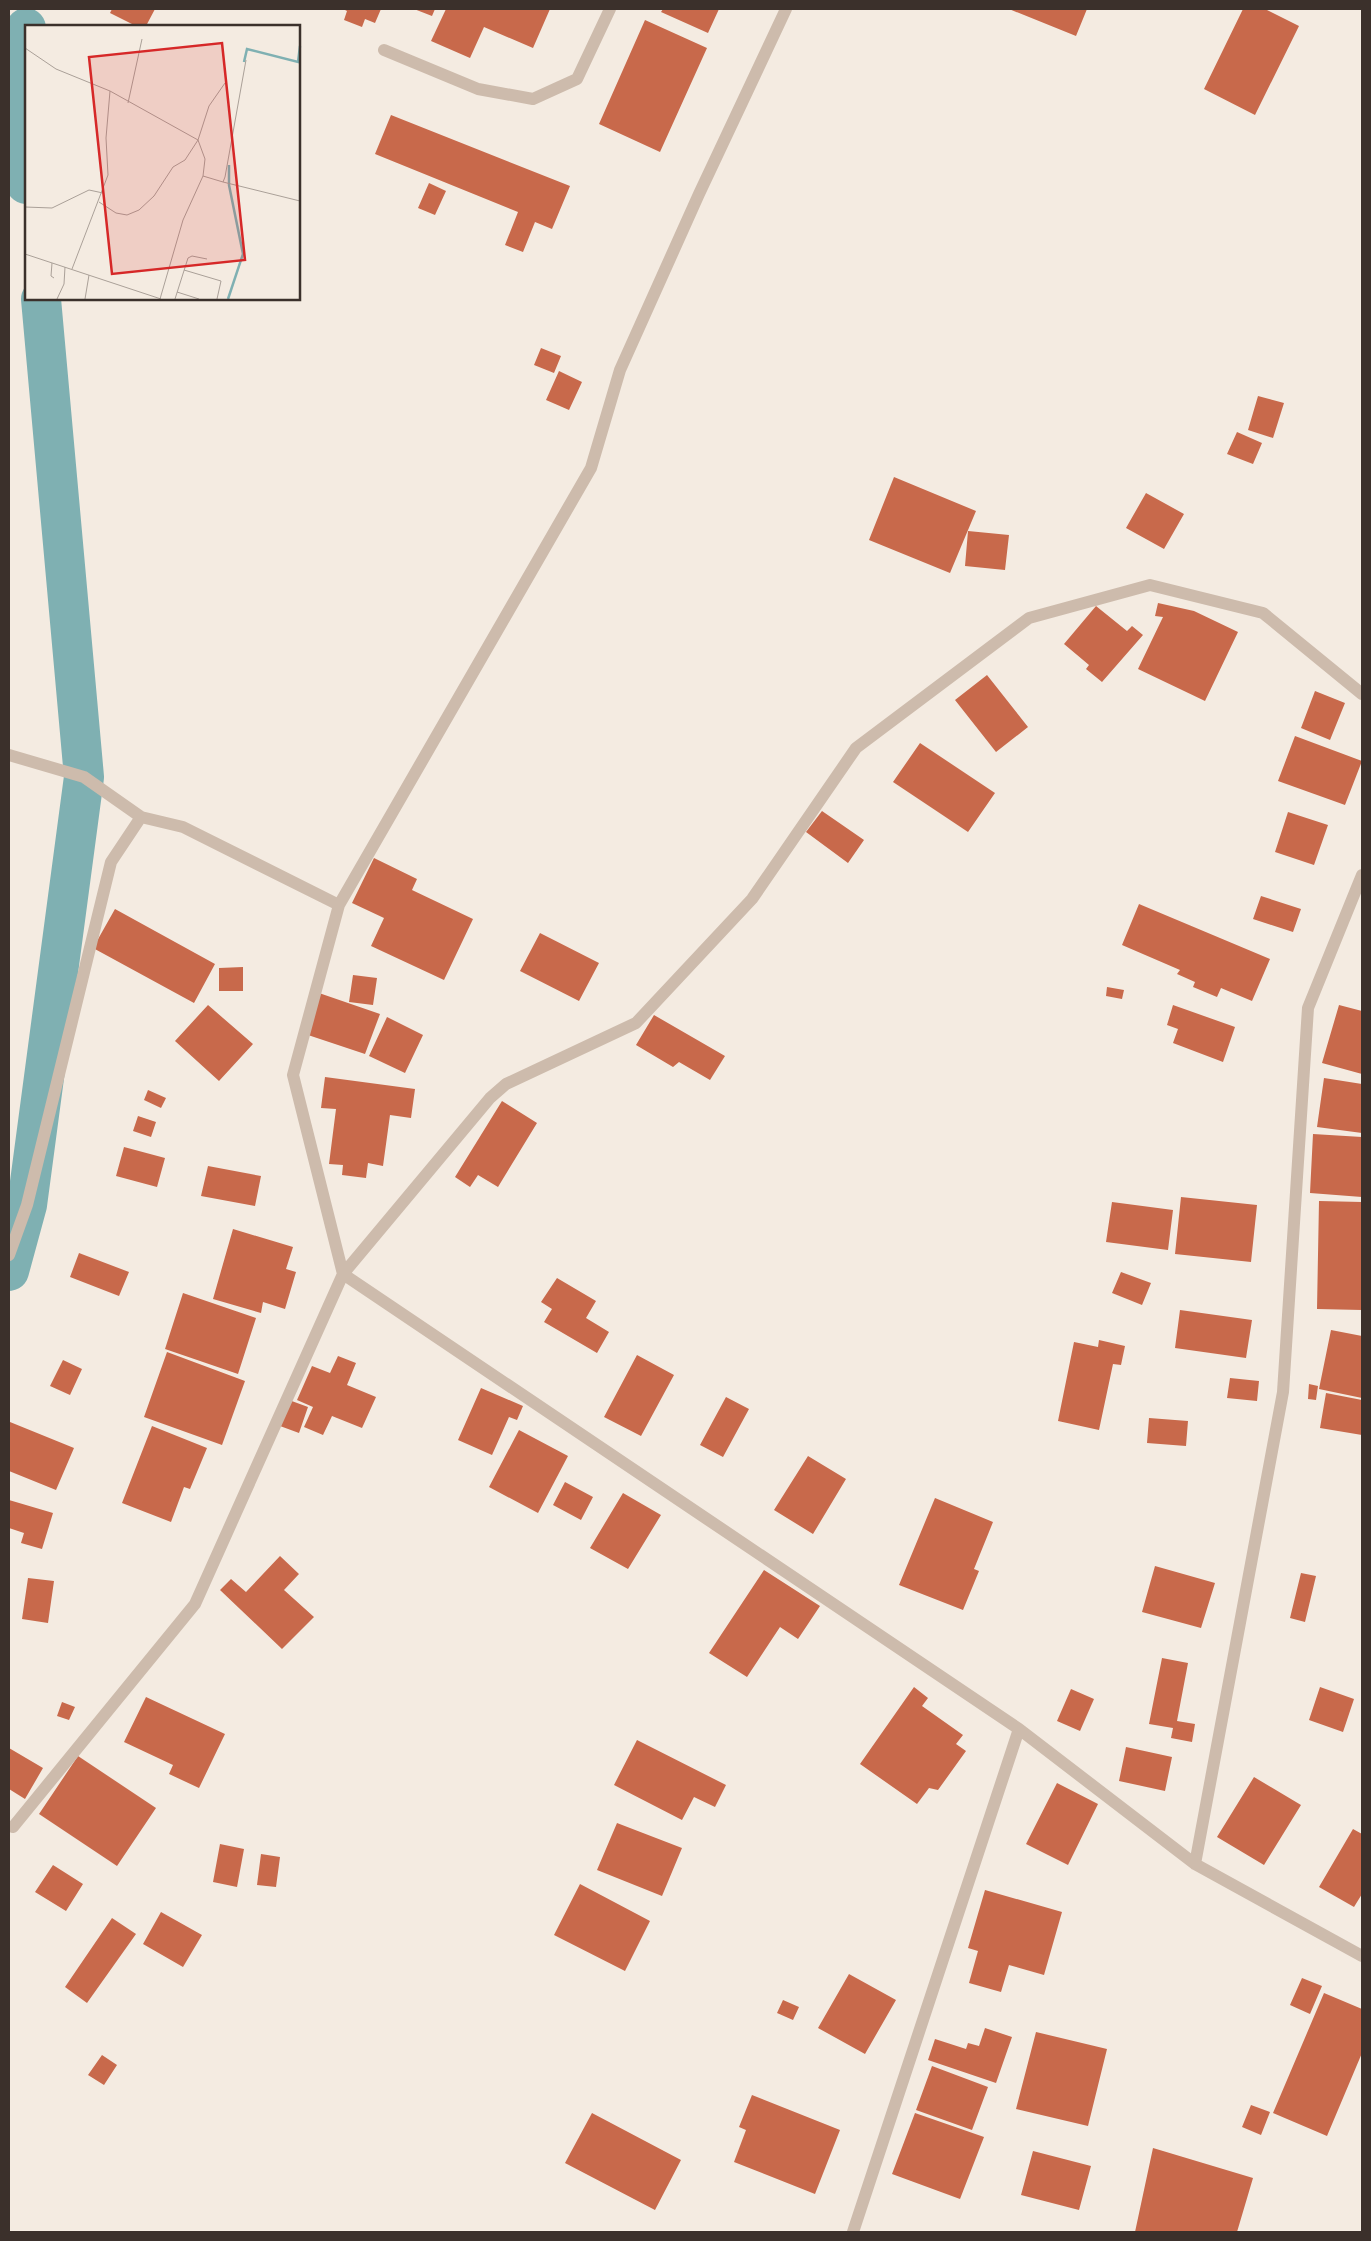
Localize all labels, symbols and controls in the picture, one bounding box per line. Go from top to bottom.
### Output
inset map [25,25,300,300]

